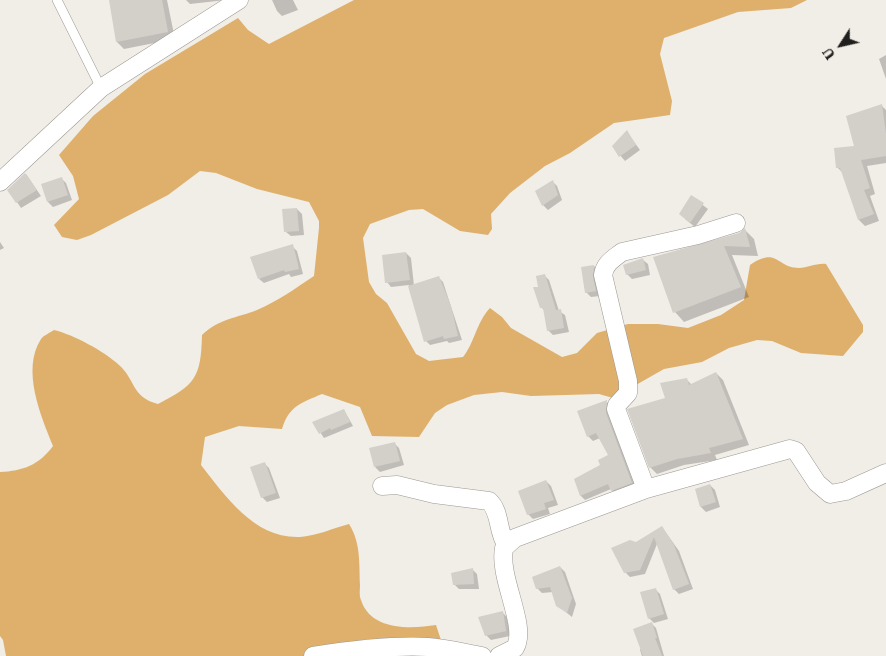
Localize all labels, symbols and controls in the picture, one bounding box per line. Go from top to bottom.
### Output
north arrow [816,20,866,70]
text: U [819,45,838,63]

